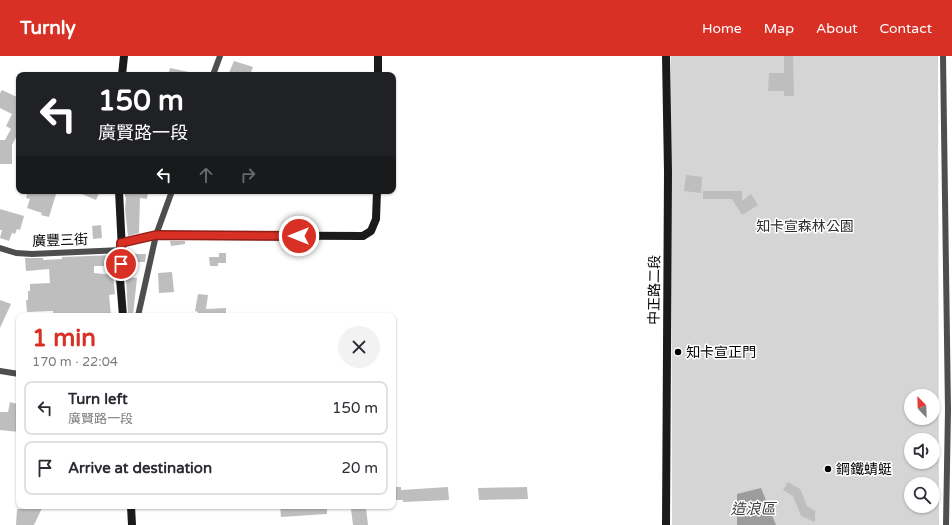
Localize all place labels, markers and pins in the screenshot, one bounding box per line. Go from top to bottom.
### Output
pin [104,247,138,281]
place label: 知卡宣正門 [686,344,756,361]
marker: 知卡宣正門 [673,347,683,357]
place label: 鋼鐵蜻蜓 [836,461,892,478]
marker: 鋼鐵蜻蜓 [823,464,833,474]

